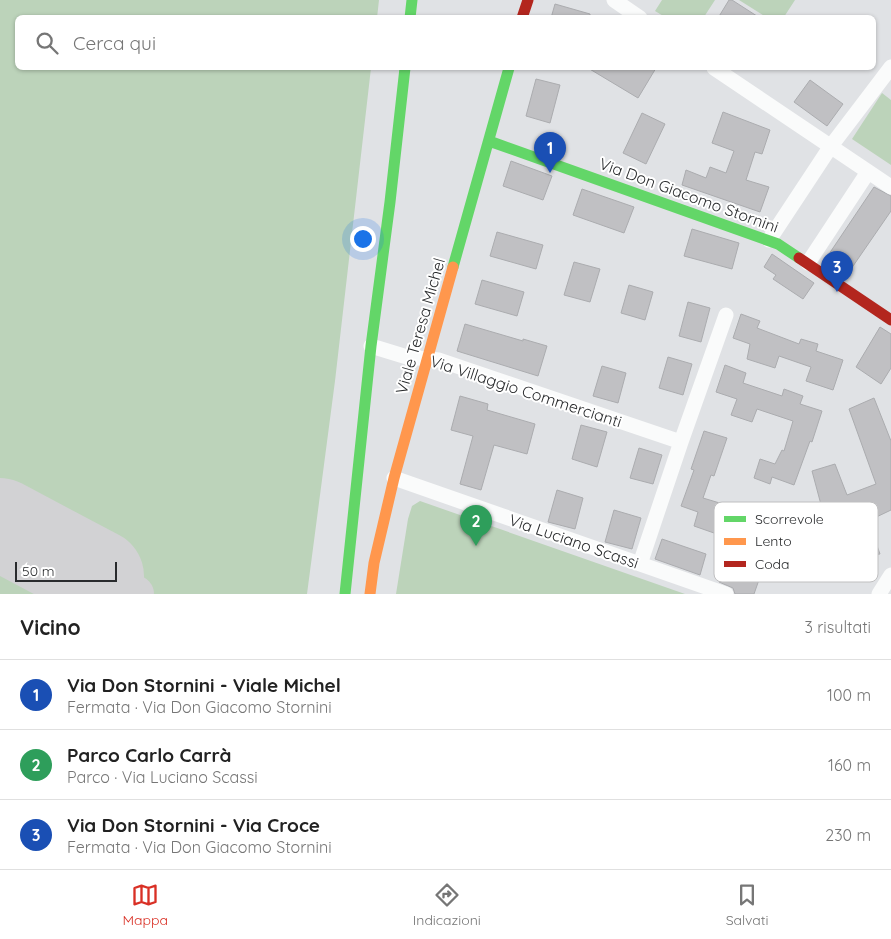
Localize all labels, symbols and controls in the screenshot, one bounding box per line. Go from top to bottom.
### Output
search box [15,15,876,70]
icon: search [33,29,61,57]
text: Cerca qui [73,31,156,55]
pin: 1 [534,132,566,173]
street label: Via Don Giacomo Stornini [597,153,781,237]
your location [350,226,376,252]
pin: 3 [821,251,853,292]
street label: Viale Teresa Michel [391,256,449,396]
street label: Via Villaggio Commercianti [428,351,624,431]
legend [714,502,878,582]
pin: 2 [460,505,492,546]
street label: Via Luciano Scassi [507,509,641,573]
text: Scorrevole [755,510,824,528]
text: Lento [755,532,792,550]
text: Coda [755,555,790,573]
scale bar [15,559,118,582]
text: 50 m [22,562,55,580]
text: Vicino [20,614,81,640]
text: 3 risultati [804,617,871,637]
text: Via Don Stornini - Viale Michel [67,673,341,697]
text: 1 [33,685,39,705]
text: 100 m [827,685,871,705]
text: Fermata · Via Don Giacomo Stornini [67,697,332,717]
text: Parco Carlo Carrà [67,743,231,767]
text: 2 [31,755,41,775]
text: 160 m [828,755,871,775]
text: Parco · Via Luciano Scassi [67,767,258,787]
text: Via Don Stornini - Via Croce [67,813,320,837]
text: 3 [32,825,40,845]
text: 230 m [825,825,871,845]
text: Fermata · Via Don Giacomo Stornini [67,837,332,857]
tab: Mappa [122,881,168,929]
tab: Indicazioni [413,881,481,929]
tab: Salvati [726,881,769,929]

